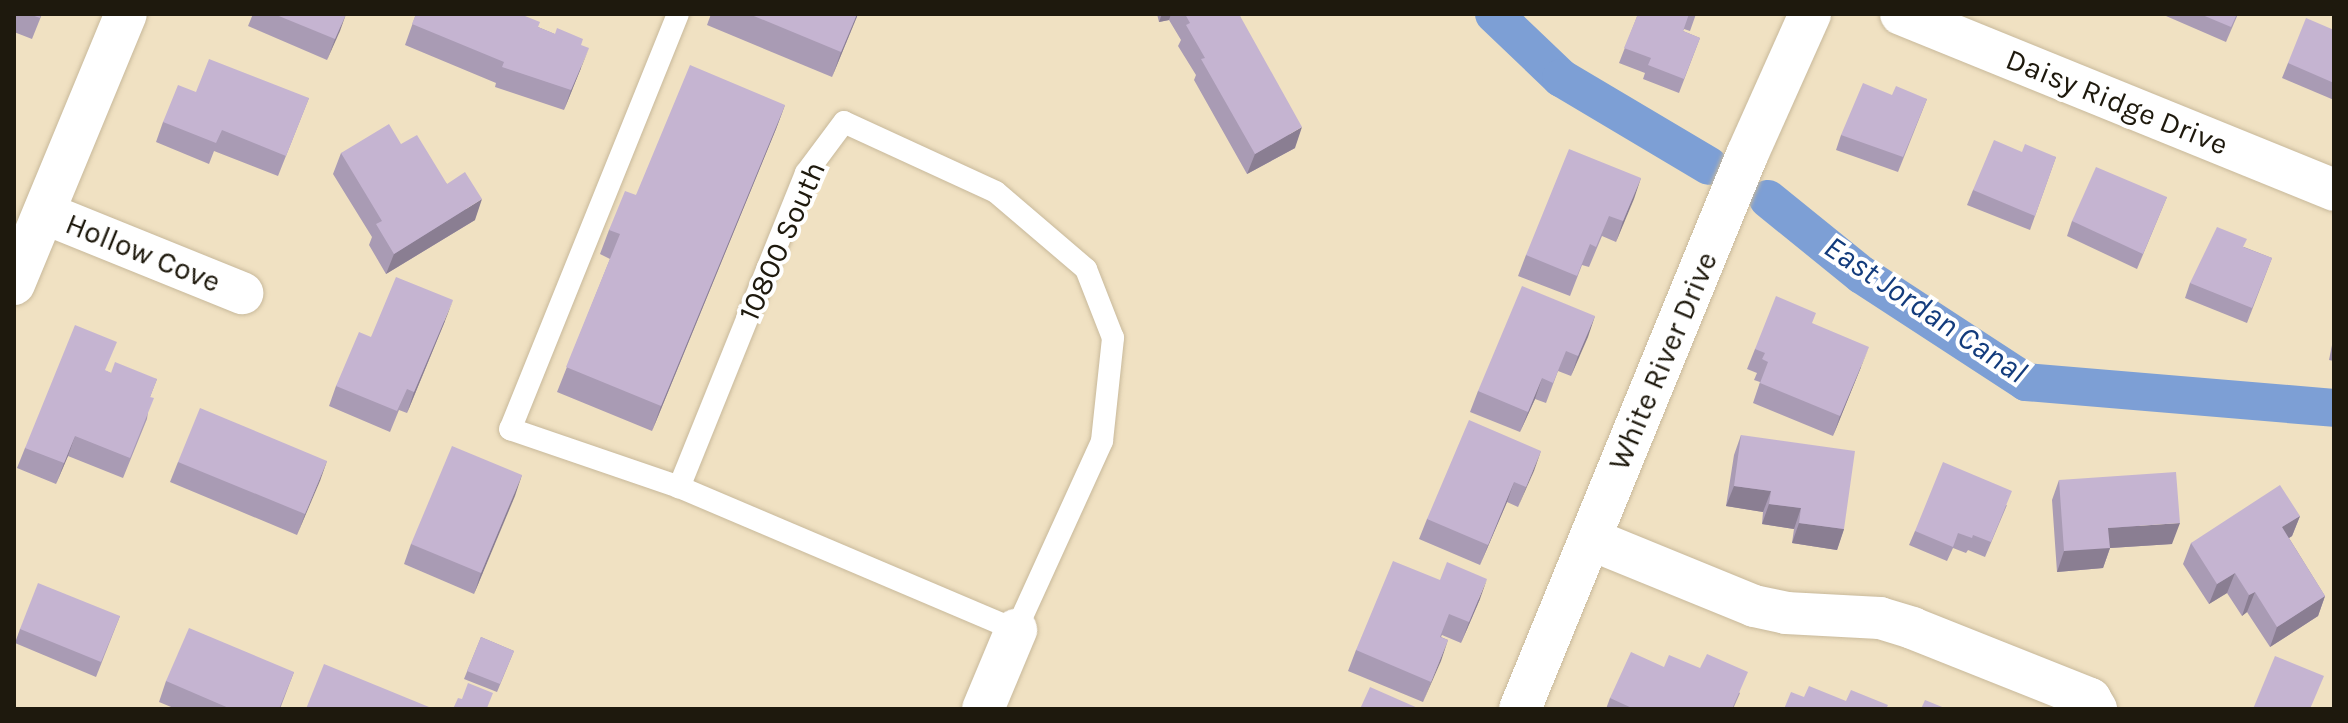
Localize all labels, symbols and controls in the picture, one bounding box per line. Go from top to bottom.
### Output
street label: Daisy Ridge Drive [2001,41,2233,163]
street label: 10800 South [731,156,833,326]
street label: Hollow Cove [60,206,226,300]
water label: East Jordan Canal [1816,228,2034,392]
street label: White River Drive [1601,246,1725,476]

